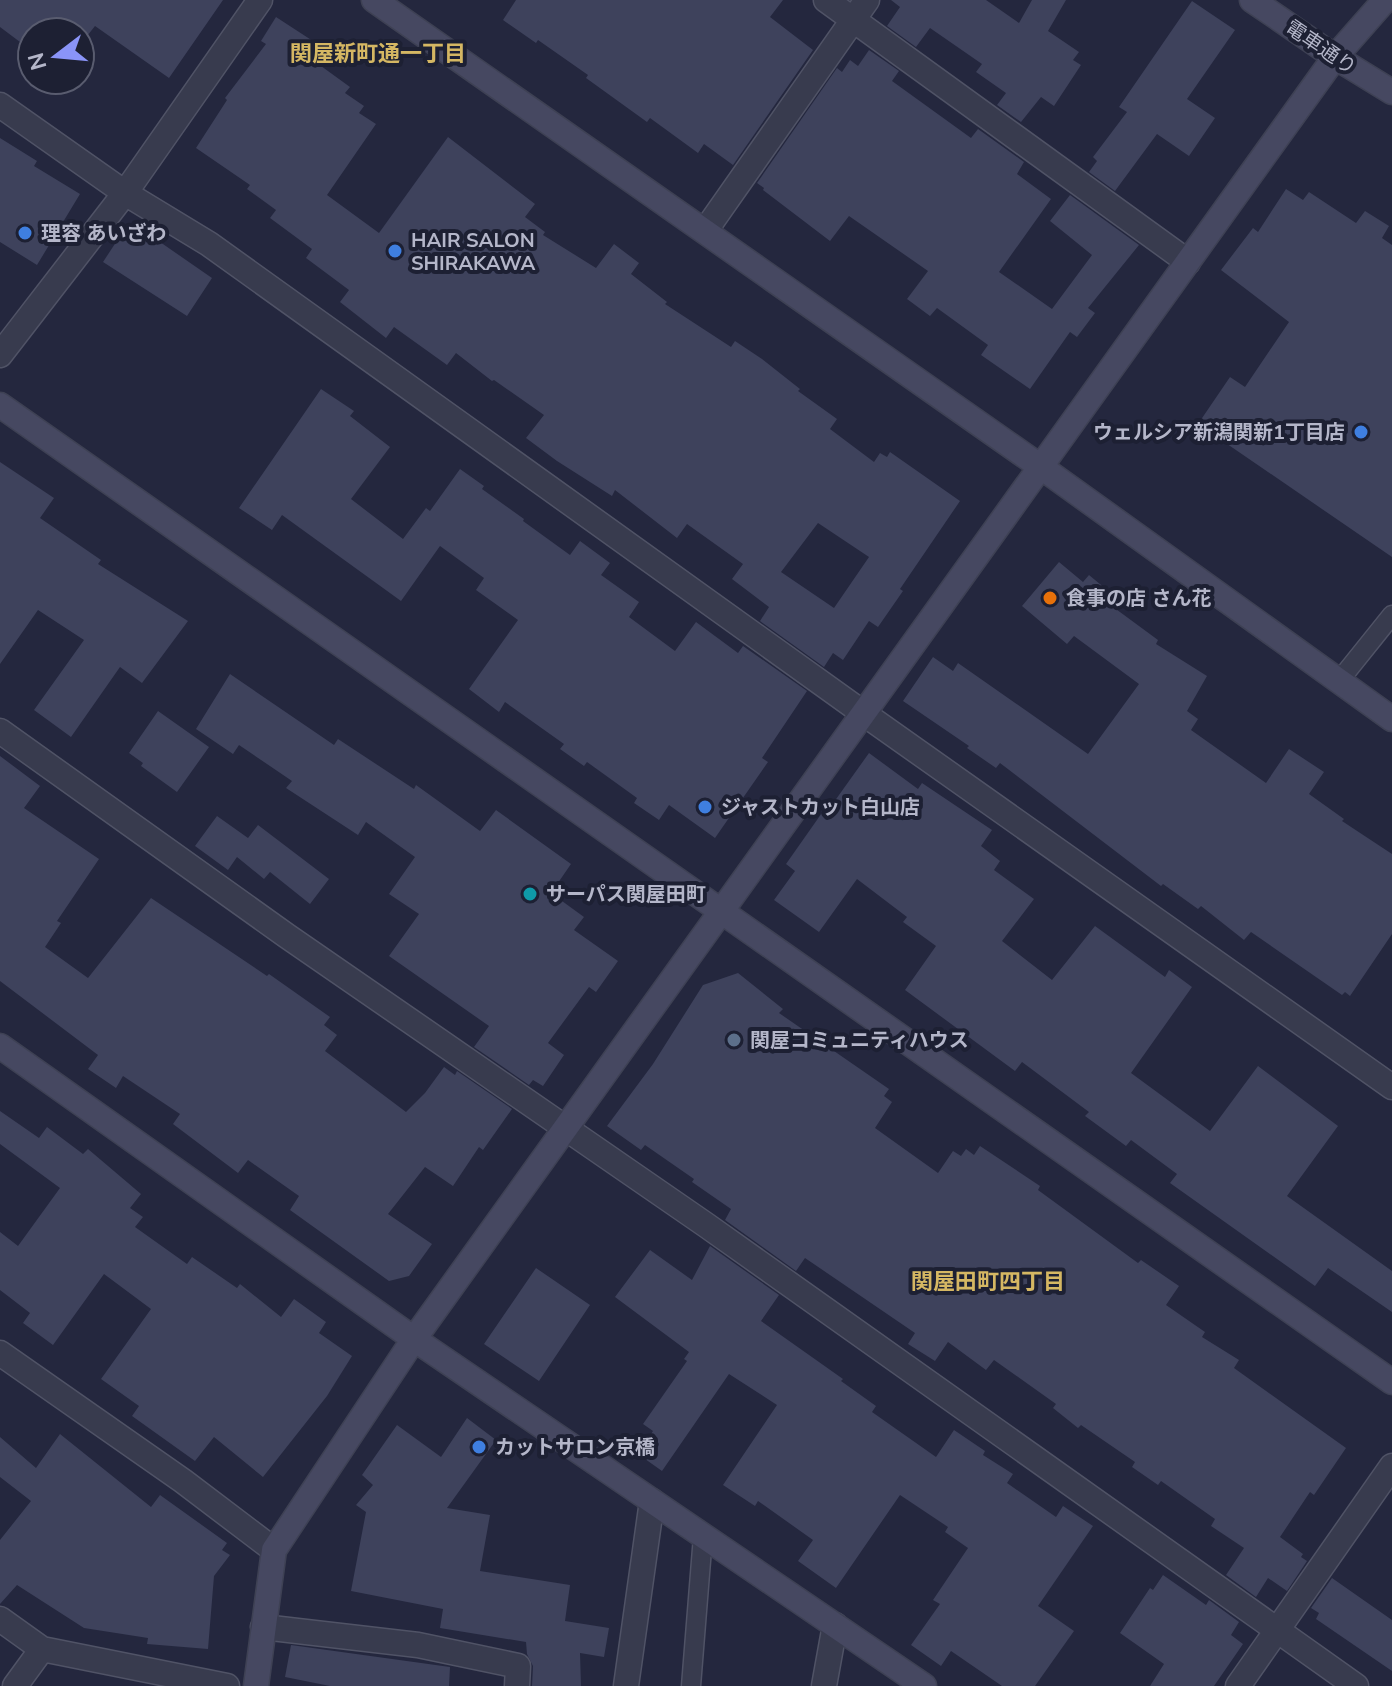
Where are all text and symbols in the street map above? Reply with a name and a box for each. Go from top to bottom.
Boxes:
street label: 電車通り [1280,14,1361,81]
north arrow [16,16,96,96]
district label: 関屋新町通一丁目 [290,39,466,69]
text: N [21,49,54,73]
place label: 理容 あいざわ [41,220,166,247]
marker: 理容 あいざわ [16,224,34,242]
place label: HAIR SALON SHIRAKAWA [411,227,536,277]
marker: HAIR SALON SHIRAKAWA [386,242,404,260]
place label: ウェルシア新潟関新1丁目店 [1093,419,1345,446]
marker: ウェルシア新潟関新1丁目店 [1352,423,1370,441]
place label: 食事の店 さん花 [1066,585,1211,612]
marker: 食事の店 さん花 [1041,589,1059,607]
place label: ジャストカット白山店 [721,794,920,821]
marker: ジャストカット白山店 [696,798,714,816]
place label: サーパス関屋田町 [546,881,706,908]
marker: サーパス関屋田町 [521,885,539,903]
place label: 関屋コミュニティハウス [750,1027,969,1054]
marker: 関屋コミュニティハウス [725,1031,743,1049]
district label: 関屋田町四丁目 [911,1267,1065,1297]
place label: カットサロン京橋 [495,1434,655,1461]
marker: カットサロン京橋 [470,1438,488,1456]

